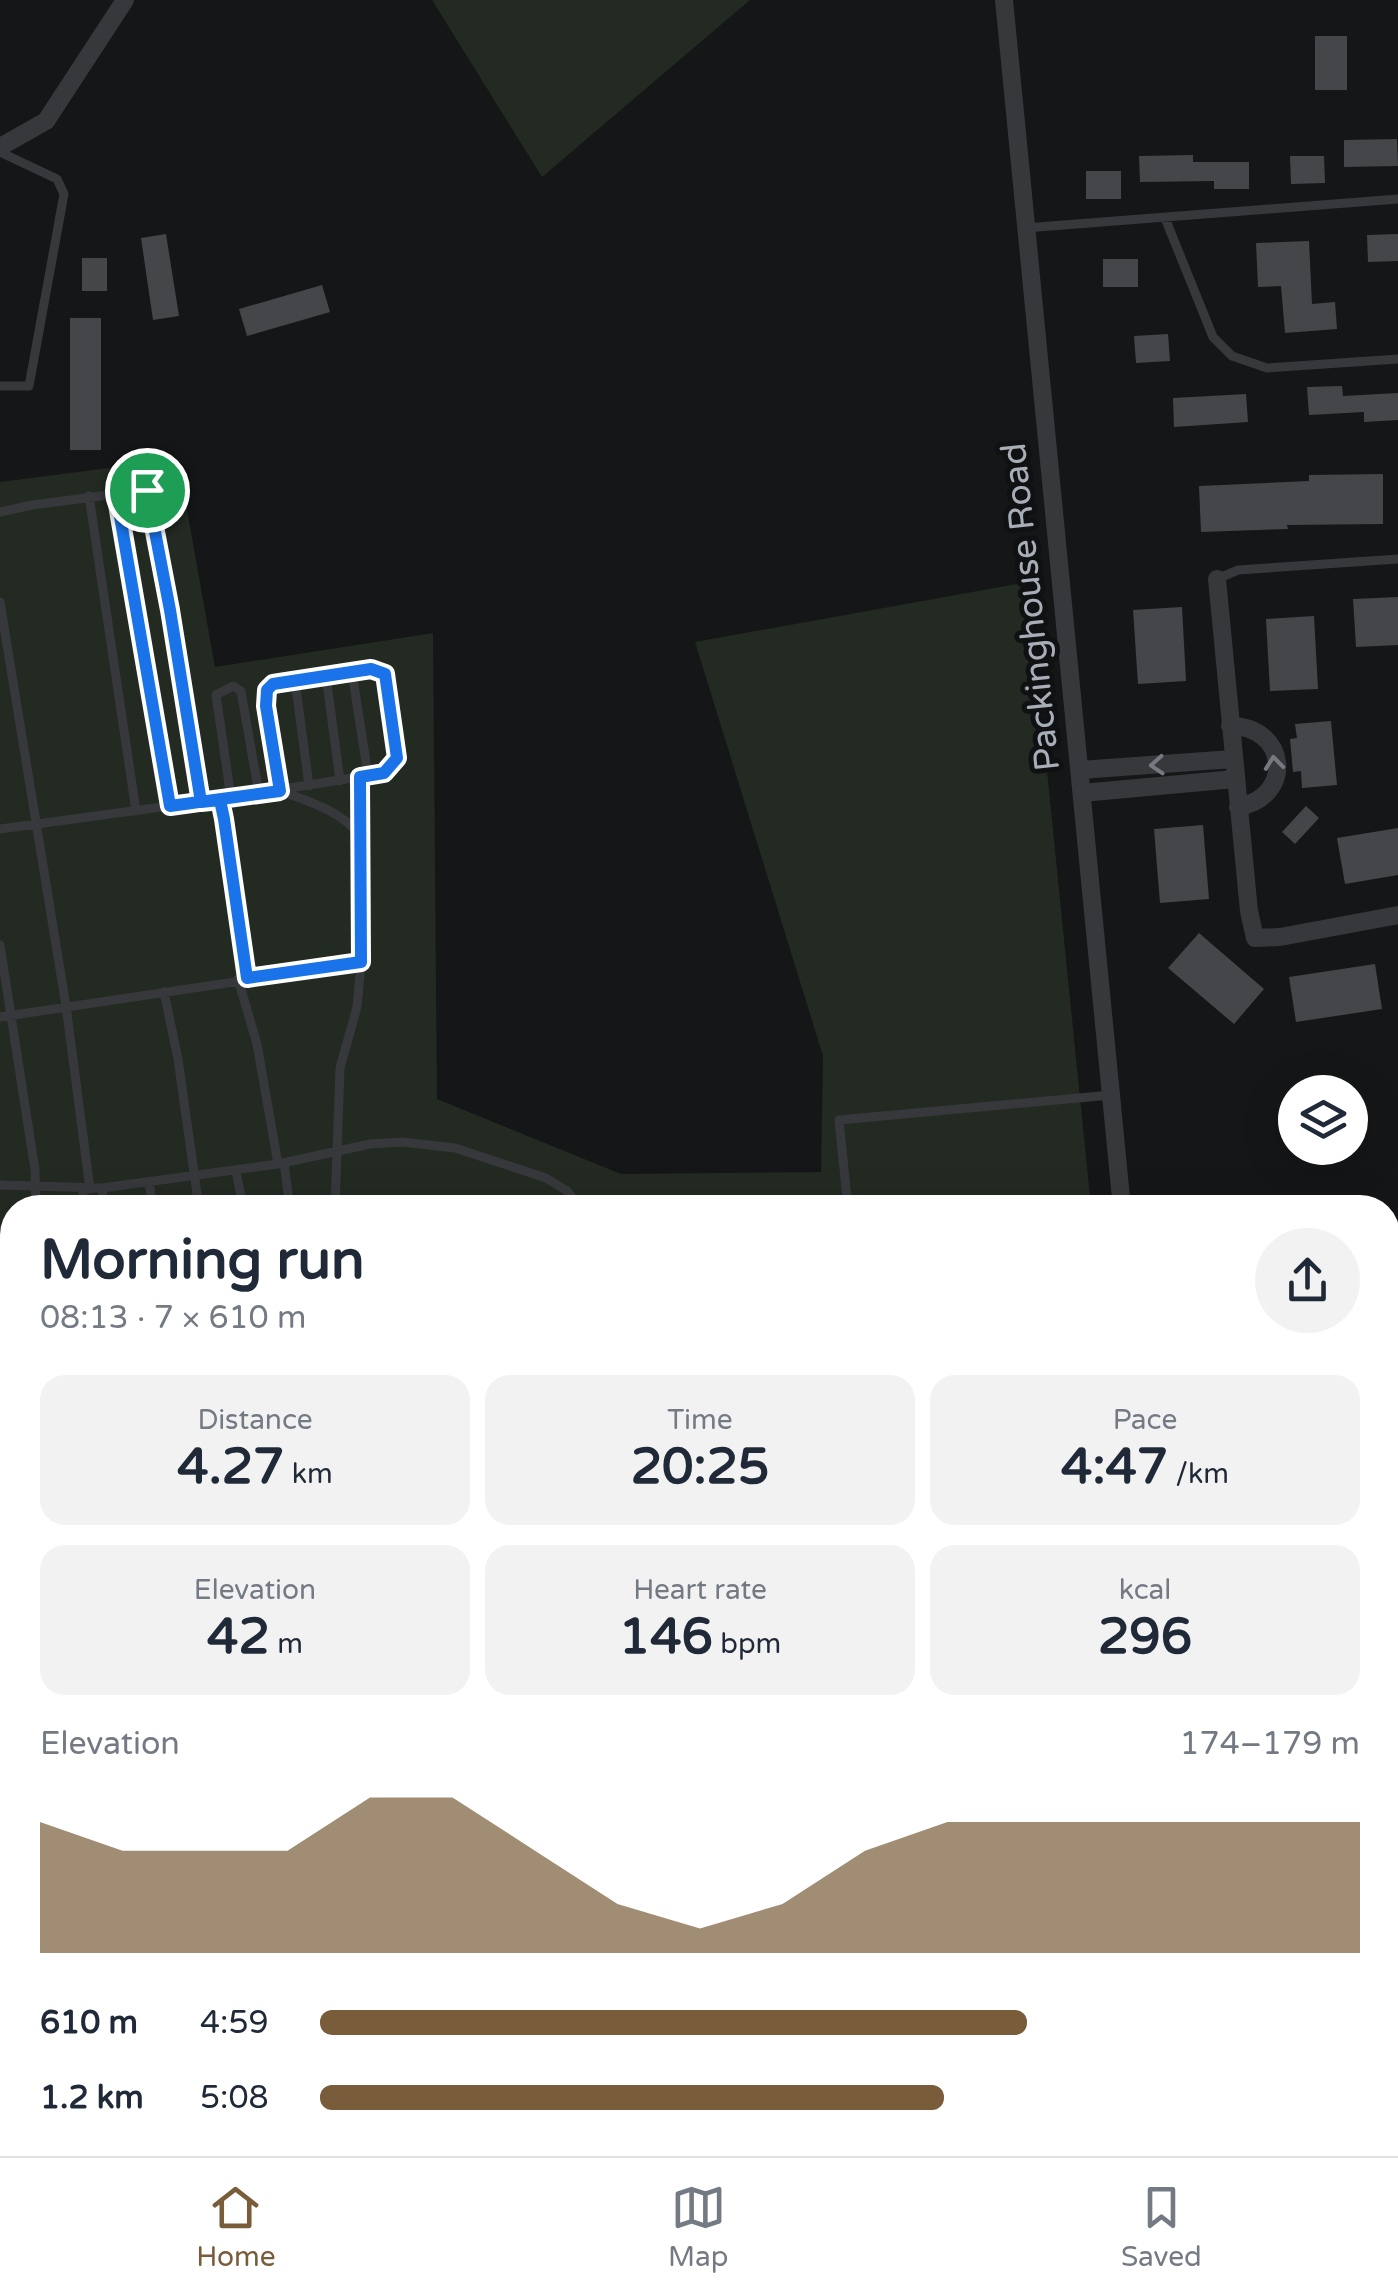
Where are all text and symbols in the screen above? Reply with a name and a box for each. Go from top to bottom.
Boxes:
street label: Packinghouse Road [993,441,1069,773]
pin [105,448,190,533]
icon: arrive [120,463,175,518]
one-way arrow [1148,753,1164,775]
one-way arrow [1263,755,1285,771]
map controls [1278,1075,1368,1165]
button: layers [1278,1075,1368,1165]
text: Morning run [40,1228,365,1294]
button: share [1255,1228,1360,1333]
text: 08:13 · 7 × 610 m [40,1299,306,1337]
text: Distance [197,1403,313,1437]
text: Time [667,1403,733,1437]
text: Pace [1113,1403,1177,1437]
text: 4.27 [177,1437,284,1497]
text: 20:25 [631,1437,769,1497]
text: 4:47 [1061,1437,1168,1497]
text: km [284,1457,333,1491]
text: /km [1168,1457,1229,1491]
text: Elevation [194,1573,316,1607]
text: Heart rate [633,1573,767,1607]
text: kcal [1119,1573,1171,1607]
text: 42 [207,1607,270,1667]
text: 146 [619,1607,713,1667]
text: 296 [1098,1607,1192,1667]
text: m [270,1627,303,1661]
text: bpm [713,1627,781,1661]
text: Elevation [40,1725,180,1763]
text: 174–179 m [1180,1725,1360,1763]
text: 610 m [40,2004,138,2042]
text: 4:59 [200,2004,269,2042]
text: 1.2 km [40,2079,144,2117]
text: 5:08 [200,2079,269,2117]
tab: Home [196,2180,276,2274]
tab: Map [668,2180,728,2274]
tab: Saved [1121,2180,1202,2274]

